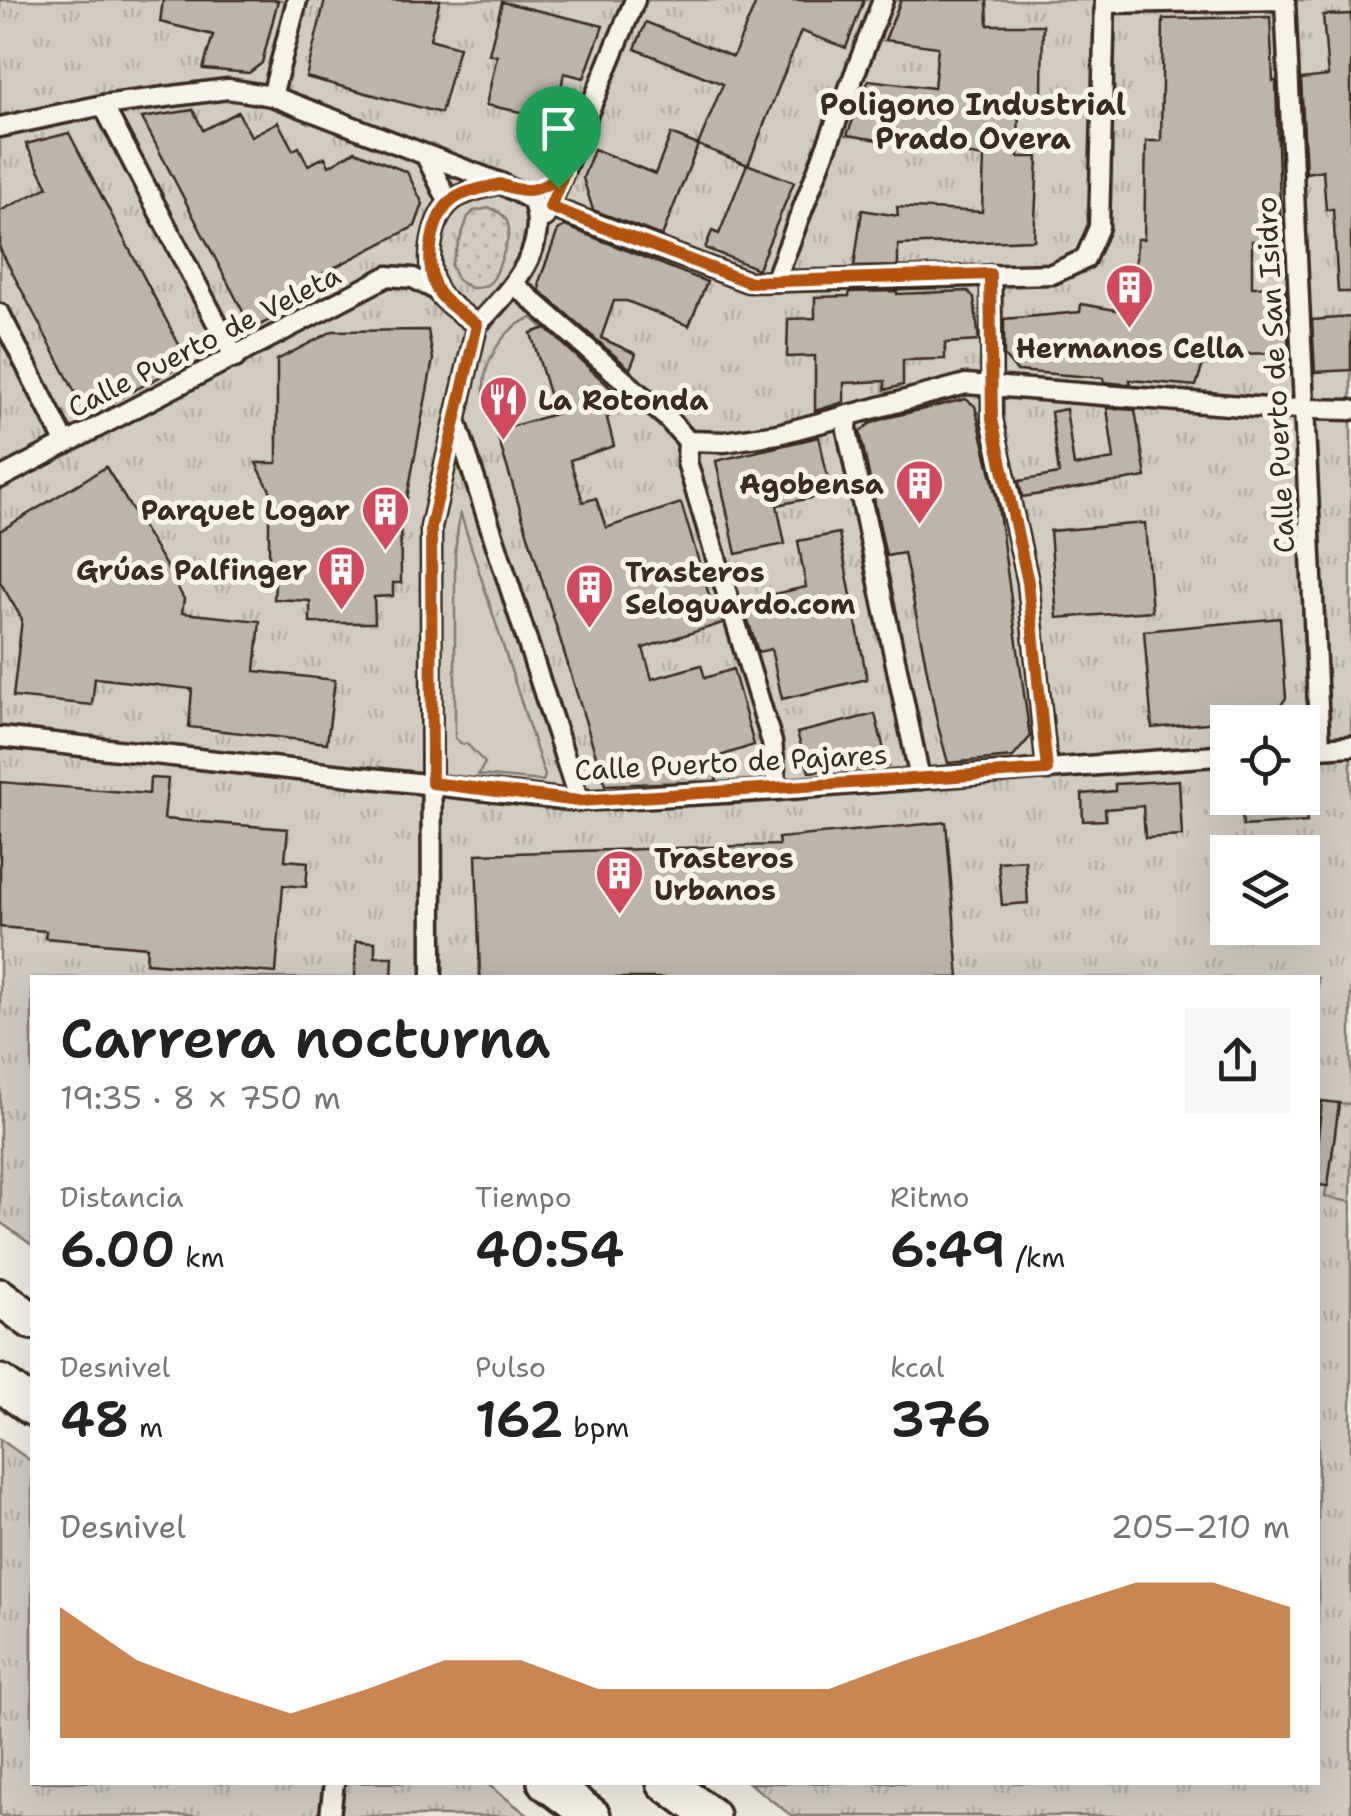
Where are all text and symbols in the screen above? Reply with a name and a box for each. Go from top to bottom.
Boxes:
district label: Poligono Industrial Prado Overa [820,84,1126,159]
pin [516,86,601,189]
icon: arrive [531,101,586,156]
street label: Calle Puerto de San Isidro [1247,196,1303,554]
street label: Calle Puerto de Veleta [61,256,347,426]
building icon: Hermanos Cella [1104,262,1156,330]
place label: Hermanos Cella [1016,329,1244,367]
restaurant icon: La Rotonda [477,374,529,442]
place label: La Rotonda [538,381,708,419]
building icon: Agobensa [893,458,945,526]
place label: Agobensa [739,465,884,503]
building icon: Parquet Logar [359,484,411,552]
place label: Parquet Logar [141,491,350,529]
building icon: Grúas Palfinger [316,544,368,612]
place label: Grúas Palfinger [76,551,307,589]
place label: Trasteros Seloguardo.com [625,553,856,623]
building icon: Trasteros Seloguardo.com [564,562,616,630]
map controls [1210,705,1320,945]
button: locate [1210,705,1320,815]
street label: Calle Puerto de Pajares [573,735,889,789]
button: layers [1210,835,1320,945]
place label: Trasteros Urbanos [654,839,794,909]
building icon: Trasteros Urbanos [593,848,645,916]
text: Carrera nocturna [60,1001,551,1075]
button: share [1185,1008,1290,1113]
text: 19:35 · 8 × 750 m [60,1076,341,1119]
text: Distancia [60,1178,183,1216]
text: Tiempo [475,1178,572,1216]
text: Ritmo [890,1178,970,1216]
text: 6.00 [60,1216,175,1283]
text: 40:54 [475,1216,624,1283]
text: 6:49 [890,1216,1006,1283]
text: km [175,1238,225,1276]
text: /km [1006,1238,1065,1276]
text: Desnivel [60,1348,170,1386]
text: Pulso [475,1348,546,1386]
text: kcal [890,1348,944,1386]
text: 48 [60,1386,129,1453]
text: 162 [475,1386,564,1453]
text: 376 [890,1386,991,1453]
text: m [129,1408,163,1446]
text: bpm [564,1408,630,1446]
text: Desnivel [60,1505,186,1548]
text: 205–210 m [1110,1505,1290,1548]

